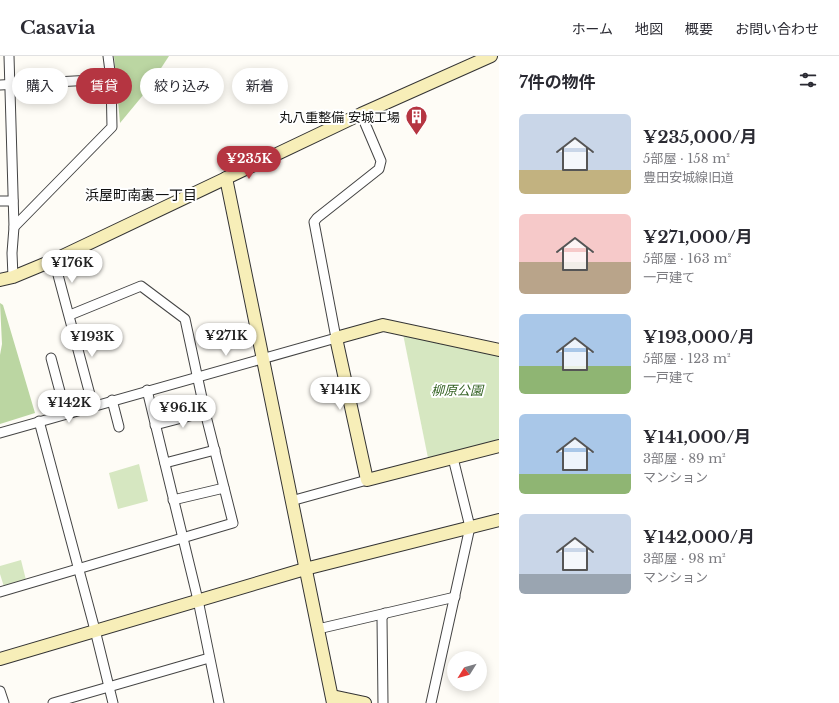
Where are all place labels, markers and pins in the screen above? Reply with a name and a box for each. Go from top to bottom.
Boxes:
building icon: 丸八重整備 安城工場 [403,104,429,137]
place label: 丸八重整備 安城工場 [279,109,400,126]
pin: ¥235K [221,146,277,180]
pin: ¥176K [44,250,100,284]
pin: ¥271K [198,323,254,357]
pin: ¥193K [64,324,120,358]
pin: ¥141K [312,377,368,411]
pin: ¥142K [41,390,97,424]
pin: ¥96.1K [150,395,216,429]

